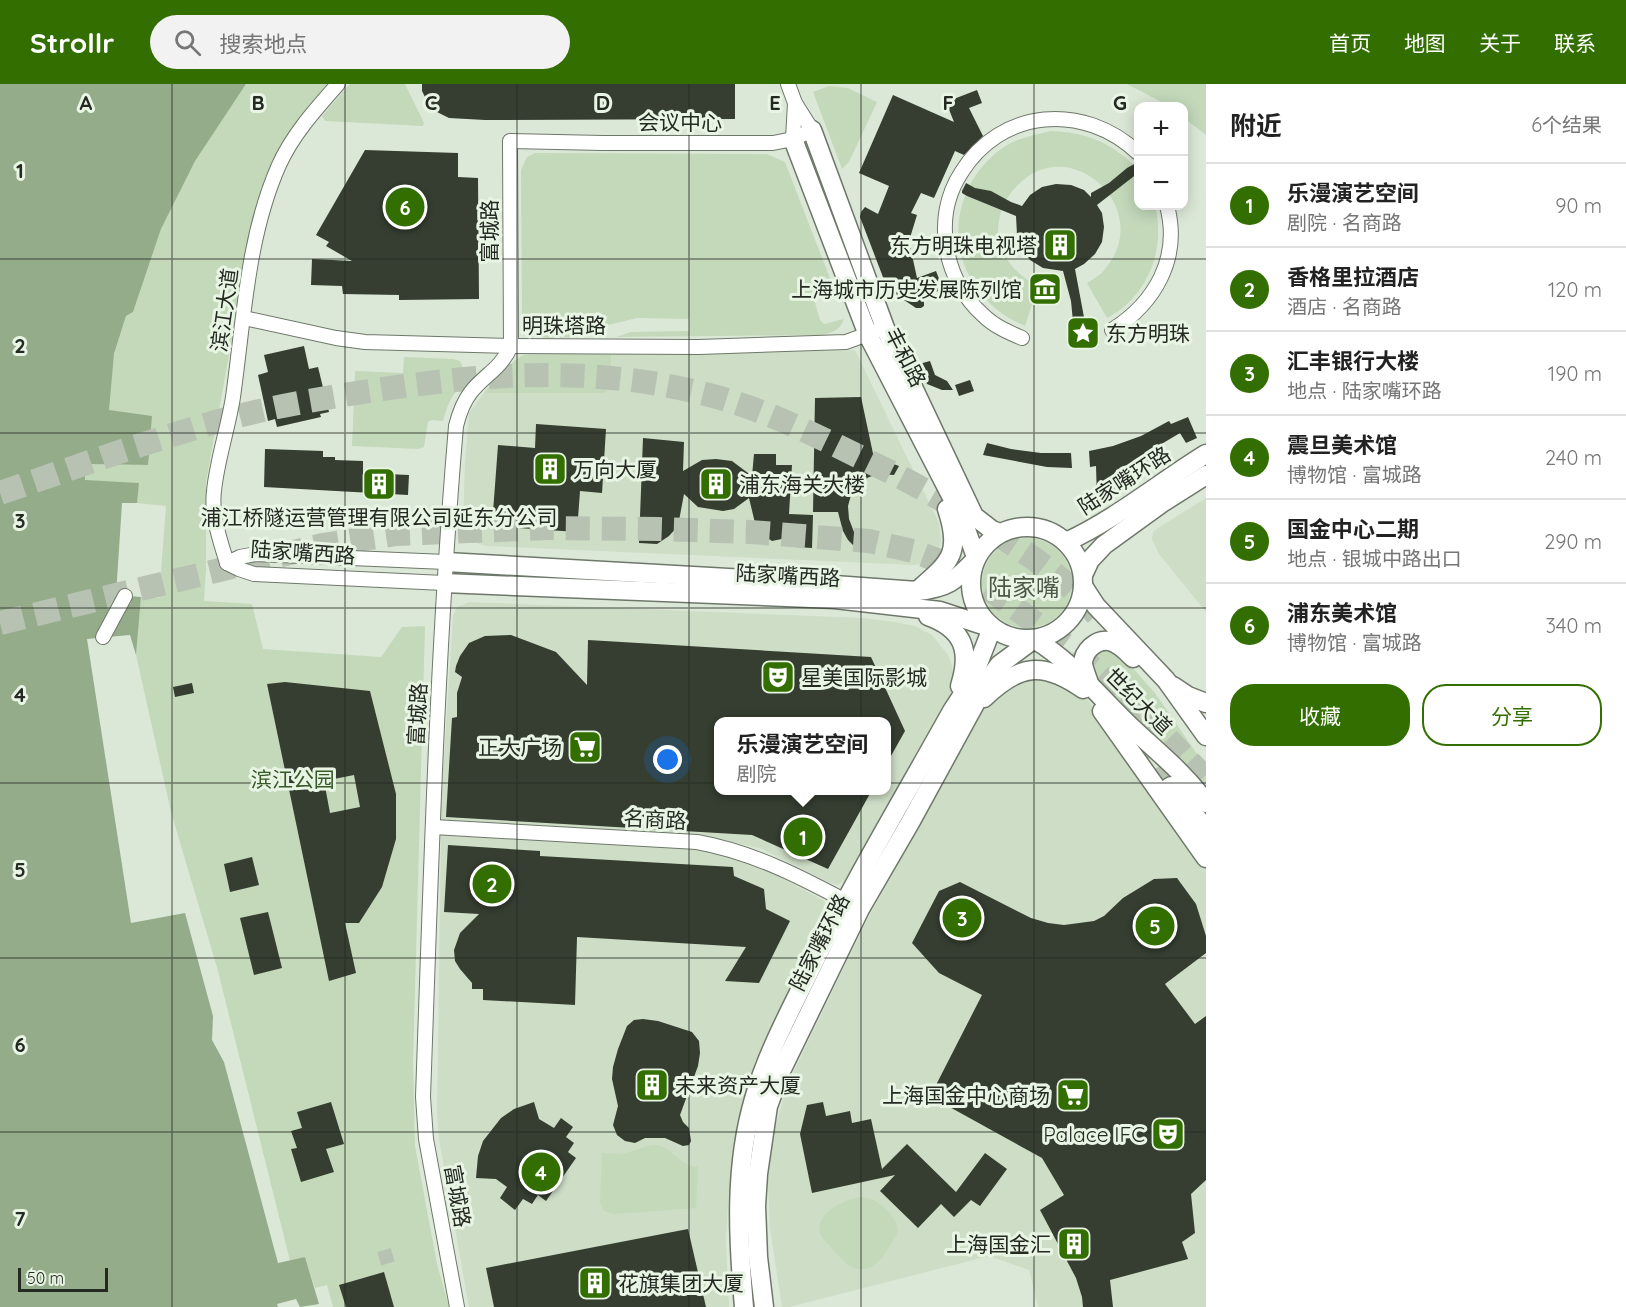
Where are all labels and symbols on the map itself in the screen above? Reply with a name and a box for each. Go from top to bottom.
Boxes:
text: A [80,90,93,115]
text: B [251,90,265,115]
text: C [425,90,438,115]
text: D [596,90,610,115]
text: E [769,90,781,115]
text: F [942,90,954,115]
text: G [1113,90,1127,115]
street label: 会议中心 [638,109,722,135]
text: 1 [16,158,24,183]
pin: 6 [386,184,424,230]
street label: 富城路 [476,200,502,263]
building icon: 东方明珠电视塔 [1042,227,1078,263]
place label: 东方明珠电视塔 [890,232,1037,258]
street label: 滨江大道 [205,267,243,353]
museum icon: 上海城市历史发展陈列馆 [1027,271,1063,307]
place label: 上海城市历史发展陈列馆 [791,276,1022,302]
street label: 明珠塔路 [522,312,606,338]
place icon: 东方明珠 [1065,315,1101,351]
place label: 东方明珠 [1106,320,1190,346]
street label: 丰和路 [880,323,932,391]
text: 2 [14,333,26,358]
street label: 陆家嘴环路 [1073,441,1175,519]
building icon: 万向大厦 [532,451,568,487]
place label: 万向大厦 [573,456,657,482]
building icon: 浦江桥隧运营管理有限公司延东分公司 [361,466,397,502]
building icon: 浦东海关大楼 [698,466,734,502]
place label: 浦东海关大楼 [739,471,865,497]
place label: 浦江桥隧运营管理有限公司延东分公司 [201,504,558,530]
text: 3 [15,508,25,533]
street label: 陆家嘴西路 [250,535,356,569]
street label: 陆家嘴西路 [735,559,841,591]
district label: 陆家嘴 [988,572,1060,602]
theatre icon: 星美国际影城 [760,659,796,695]
street label: 世纪大道 [1100,662,1178,740]
place label: 星美国际影城 [801,664,927,690]
text: 4 [14,682,26,707]
street label: 富城路 [402,682,432,746]
supermarket icon: 正大广场 [567,729,603,765]
place label: 正大广场 [478,734,562,760]
your location [653,745,682,774]
park label: 滨江公园 [251,766,335,792]
street label: 名商路 [623,804,687,834]
pin: 1 [784,814,822,860]
text: 5 [14,857,26,882]
pin: 2 [472,862,512,906]
street label: 陆家嘴环路 [784,889,854,995]
pin: 3 [942,896,982,940]
pin: 5 [1136,904,1174,948]
text: 6 [14,1032,26,1057]
building icon: 未来资产大厦 [634,1067,670,1103]
place label: 未来资产大厦 [675,1072,801,1098]
supermarket icon: 上海国金中心商场 [1055,1077,1091,1113]
place label: 上海国金中心商场 [882,1082,1050,1108]
theatre icon: Palace IFC [1150,1116,1186,1152]
place label: Palace IFC [1043,1121,1145,1147]
pin: 4 [522,1150,560,1194]
street label: 富城路 [440,1163,476,1229]
text: 7 [15,1206,26,1231]
building icon: 上海国金汇 [1056,1226,1092,1262]
place label: 上海国金汇 [946,1231,1051,1257]
scale bar [18,1265,108,1292]
building icon: 花旗集团大厦 [577,1265,613,1301]
place label: 花旗集团大厦 [618,1270,744,1296]

